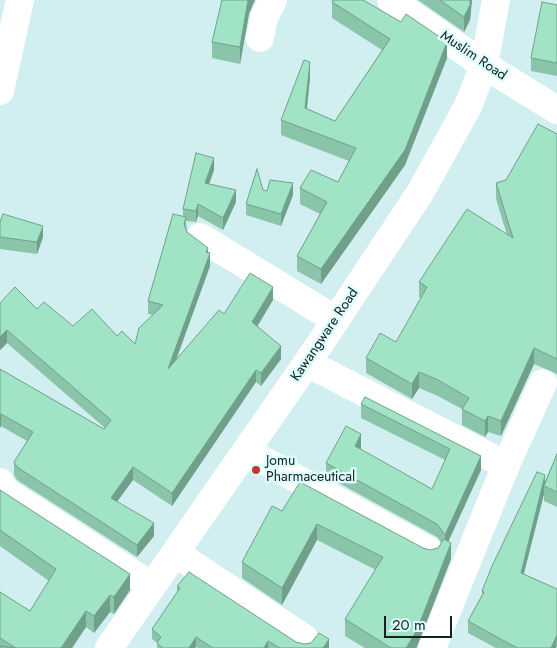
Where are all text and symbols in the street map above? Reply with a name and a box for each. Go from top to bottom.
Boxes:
street label: Muslim Road [437,28,509,84]
street label: Kawangware Road [288,285,362,385]
place label: Jomu Pharmaceutical [266,454,355,487]
marker: Jomu Pharmaceutical [250,464,262,476]
scale bar [387,606,454,638]
text: 20 m [392,614,426,636]

